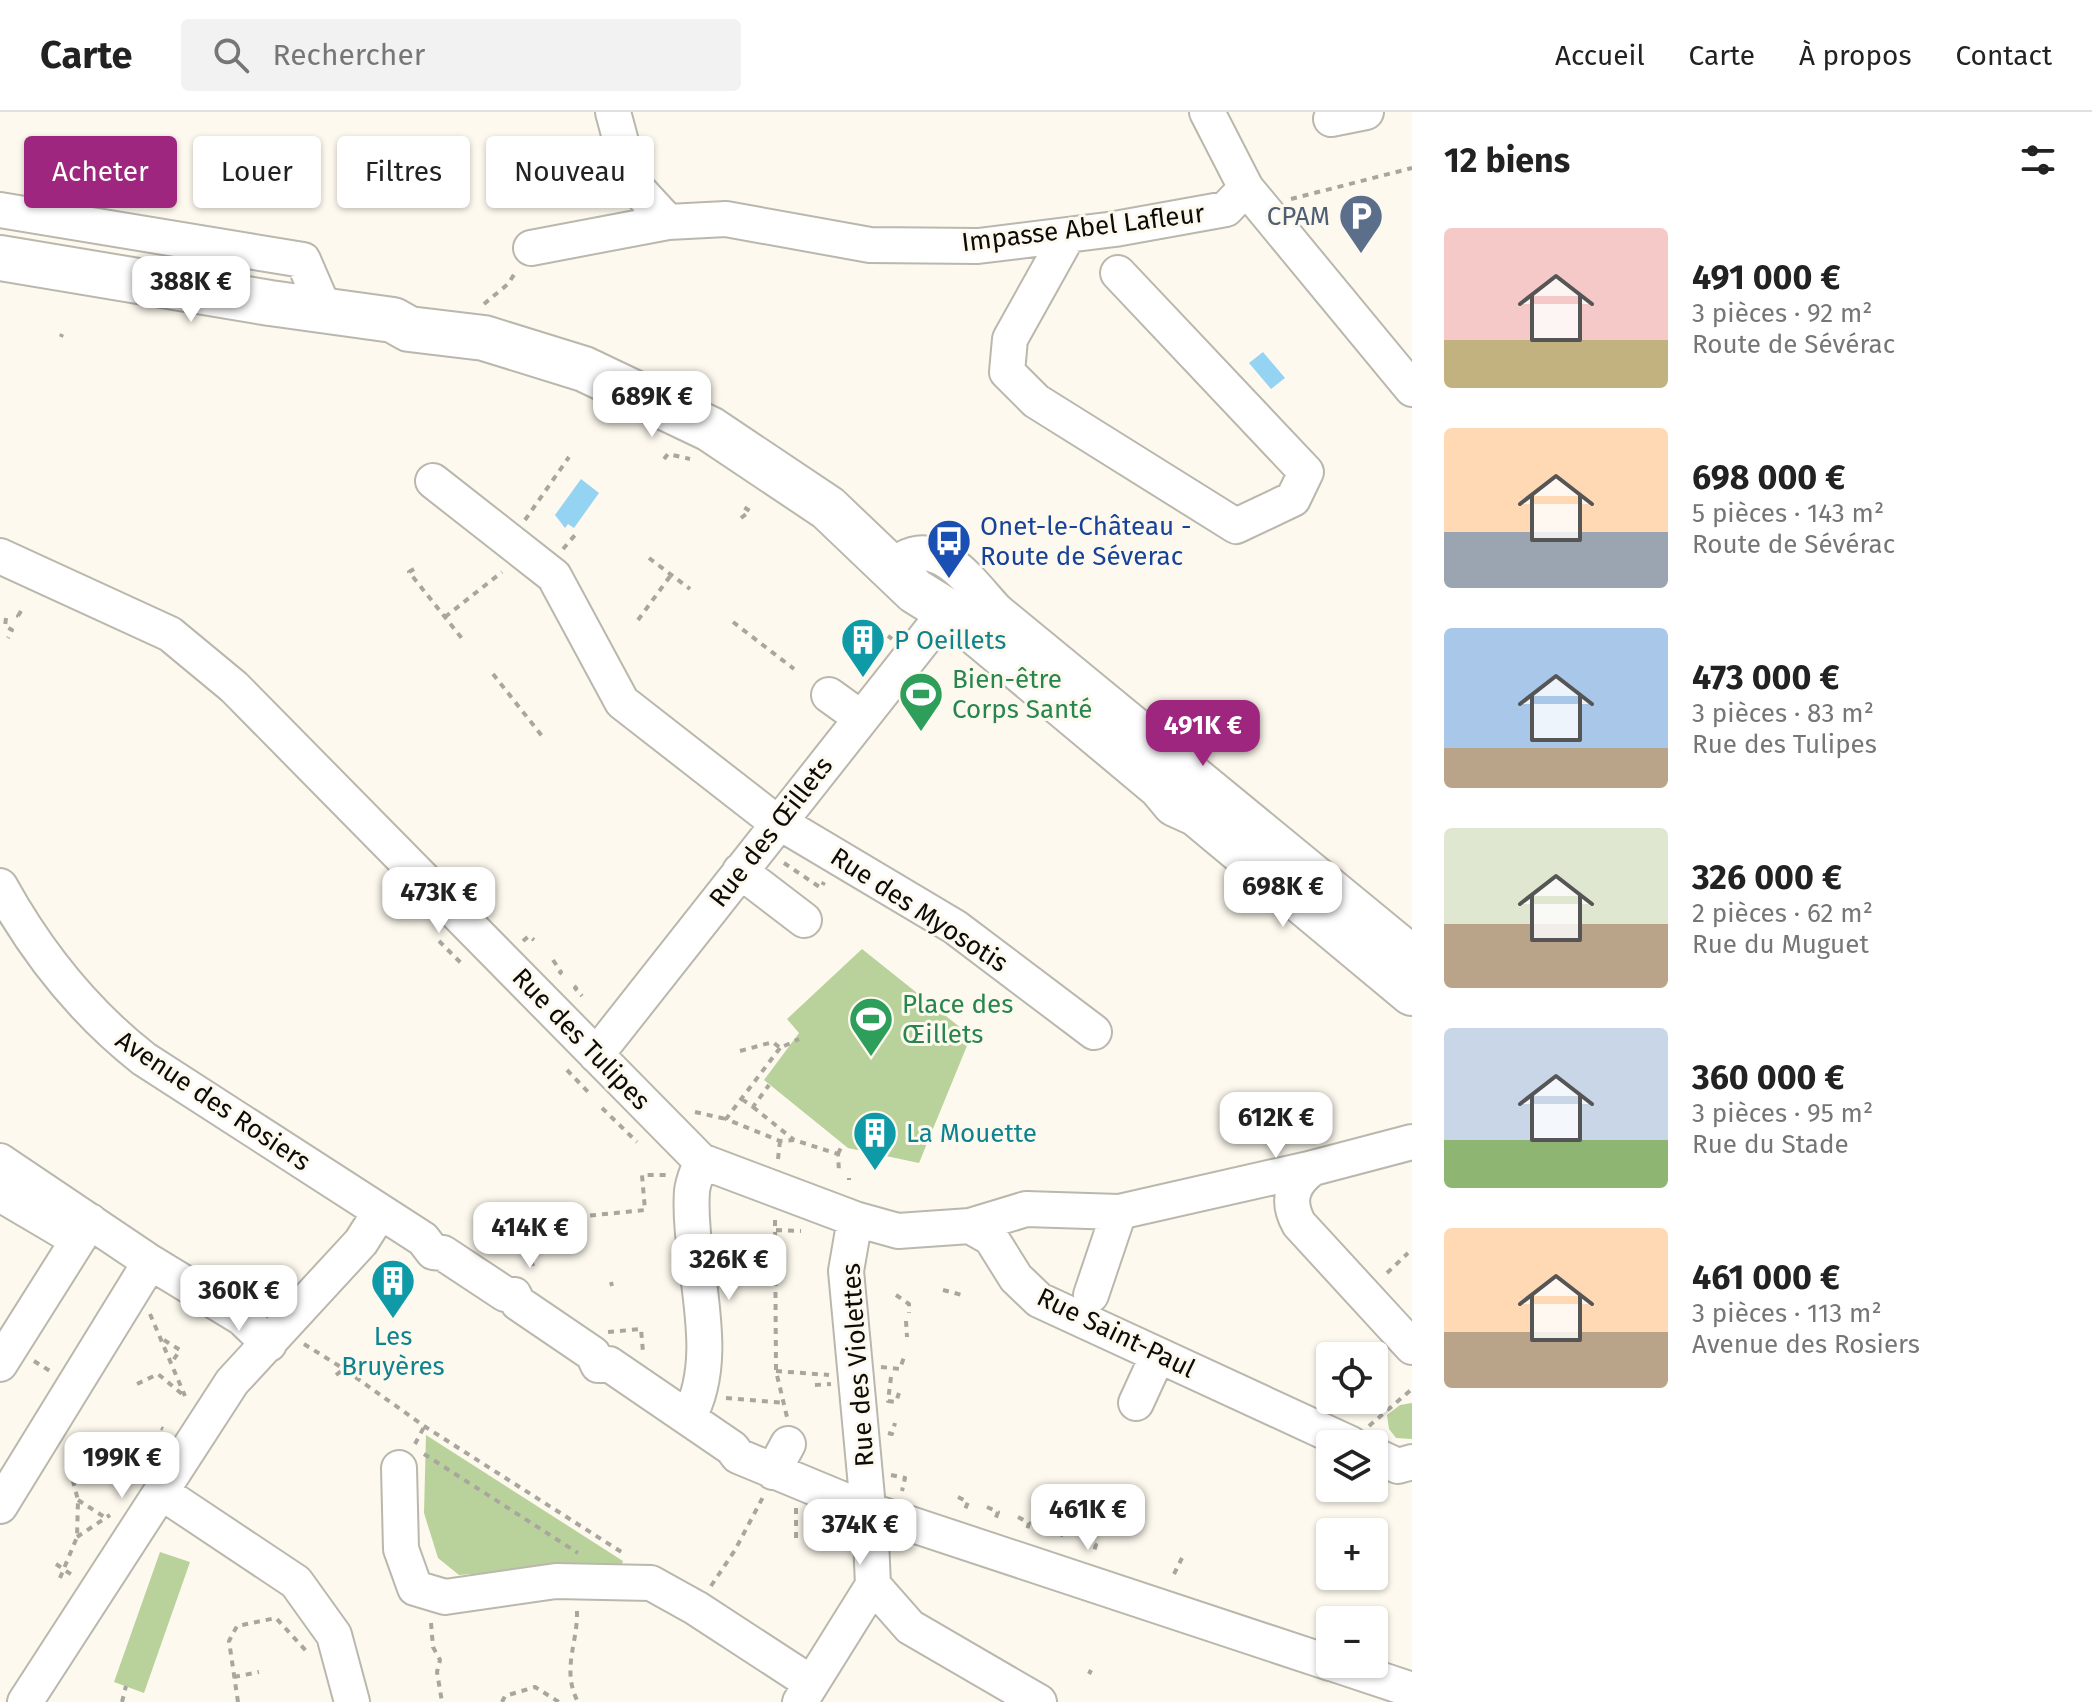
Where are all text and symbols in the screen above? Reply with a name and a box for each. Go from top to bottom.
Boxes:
search box [181,19,741,91]
text: Carte [40,32,133,78]
icon: search [209,33,253,77]
text: Rechercher [273,37,425,73]
text: Accueil [1555,39,1645,72]
text: Carte [1689,39,1755,72]
text: À propos [1799,39,1911,72]
text: Contact [1955,39,2052,72]
chip: Acheter [24,136,177,208]
chip: Louer [193,136,321,208]
chip: Filtres [337,136,470,208]
chip: Nouveau [486,136,654,208]
icon: filters [2016,138,2060,182]
text: 12 biens [1444,140,1570,181]
parking icon: CPAM [1337,192,1385,255]
street label: Impasse Abel Lafleur [960,198,1206,258]
place label: CPAM [1267,201,1330,232]
pin: 388K € [126,256,256,324]
text: 491 000 € [1692,257,1841,298]
icon: home [1508,260,1604,356]
text: 388K € [150,266,232,297]
text: 3 pièces · 92 m² [1692,298,1872,329]
text: Route de Sévérac [1692,329,1895,360]
pin: 689K € [587,371,717,439]
text: 689K € [611,381,693,412]
text: 698 000 € [1692,457,1845,498]
icon: home [1508,460,1604,556]
text: 5 pièces · 143 m² [1692,498,1884,529]
place label: Onet-le-Château - Route de Séverac [980,511,1192,572]
bus stop icon: Onet-le-Château - Route de Séverac [925,517,973,580]
text: Route de Sévérac [1692,529,1895,560]
building icon: P Oeillets [839,616,887,679]
place label: P Oeillets [894,625,1006,656]
text: 473 000 € [1692,657,1840,698]
icon: home [1508,660,1604,756]
place label: Bien-être Corps Santé [952,664,1092,725]
sports icon: Bien-être Corps Santé [897,670,945,733]
text: 3 pièces · 83 m² [1692,698,1874,729]
pin: 491K € [1138,700,1268,768]
text: 491K € [1164,710,1242,741]
text: Rue des Tulipes [1692,729,1877,760]
street label: Rue des Œillets [703,751,839,913]
street label: Rue des Myosotis [825,841,1013,979]
text: 326 000 € [1692,857,1842,898]
icon: home [1508,860,1604,956]
pin: 698K € [1218,861,1348,929]
pin: 473K € [374,867,504,935]
text: 698K € [1242,871,1324,902]
text: 473K € [400,877,478,908]
text: 2 pièces · 62 m² [1692,898,1873,929]
text: Rue du Muguet [1692,929,1869,960]
street label: Rue des Tulipes [506,962,656,1116]
place label: Place des Œillets [902,989,1013,1050]
sports icon: Place des Œillets [847,995,895,1058]
street label: Avenue des Rosiers [110,1024,316,1178]
text: 360 000 € [1692,1057,1845,1098]
icon: home [1508,1060,1604,1156]
pin: 612K € [1211,1092,1341,1160]
text: 3 pièces · 95 m² [1692,1098,1873,1129]
text: 612K € [1238,1102,1314,1133]
building icon: La Mouette [851,1109,899,1172]
place label: La Mouette [906,1118,1037,1149]
text: Rue du Stade [1692,1129,1849,1160]
pin: 414K € [465,1202,595,1270]
text: 414K € [491,1212,569,1243]
pin: 326K € [664,1234,794,1302]
text: 326K € [689,1244,769,1275]
building icon: Les Bruyères [369,1257,417,1320]
text: 461 000 € [1692,1257,1840,1298]
icon: home [1508,1260,1604,1356]
street label: Rue des Violettes [835,1262,881,1468]
pin: 360K € [174,1265,304,1333]
text: 360K € [198,1275,280,1306]
street label: Rue Saint-Paul [1032,1281,1201,1385]
text: 3 pièces · 113 m² [1692,1298,1882,1329]
place label: Les Bruyères [341,1321,445,1382]
text: Avenue des Rosiers [1692,1329,1920,1360]
map controls [1316,1342,1388,1678]
button: locate [1316,1342,1388,1414]
button: layers [1316,1430,1388,1502]
pin: 199K € [57,1432,187,1500]
text: 199K € [82,1442,162,1473]
pin: 461K € [1023,1484,1153,1552]
text: 461K € [1049,1494,1127,1525]
pin: 374K € [795,1499,925,1567]
text: 374K € [821,1509,899,1540]
button: + [1316,1518,1388,1590]
button: − [1316,1606,1388,1678]

